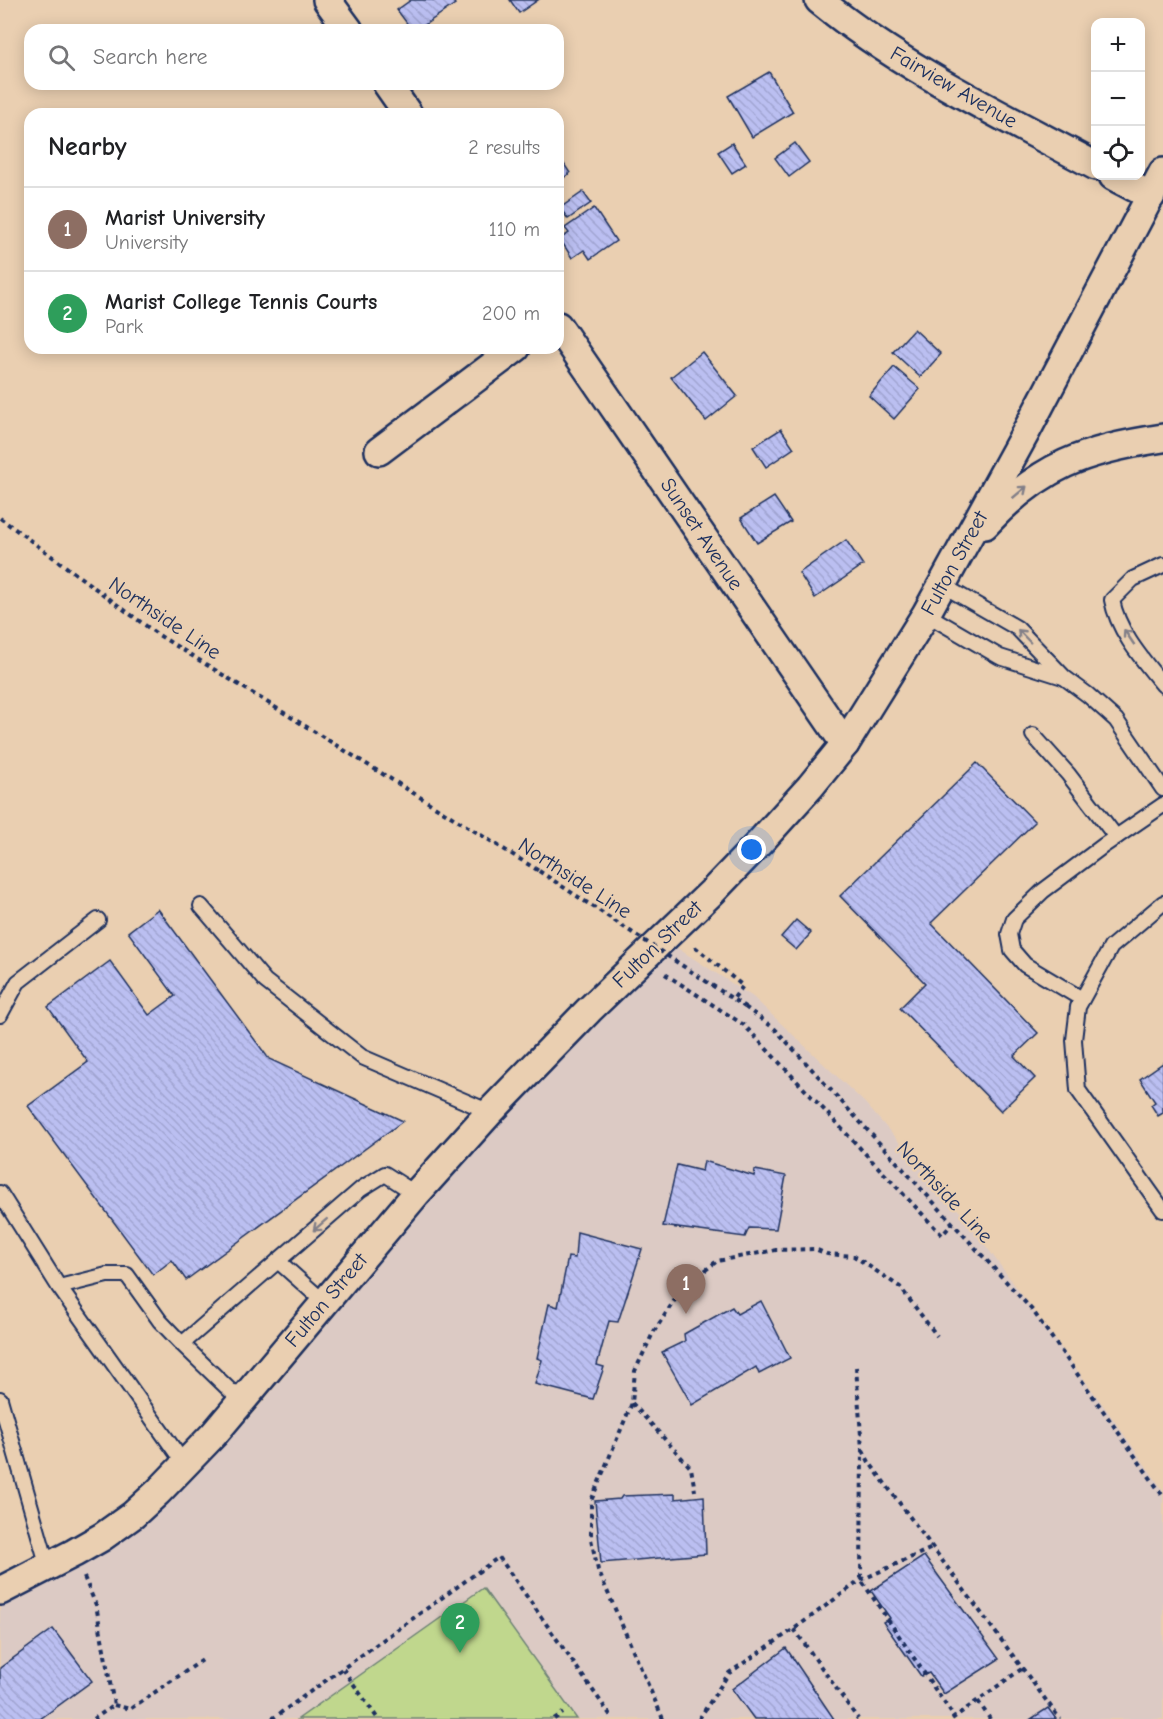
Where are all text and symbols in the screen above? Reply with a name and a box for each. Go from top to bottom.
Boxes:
map controls [1091,18,1145,180]
button: + [1091,18,1145,72]
search box [24,24,564,90]
icon: search [45,41,78,74]
street label: Fairview Avenue [886,41,1022,133]
text: Search here [93,44,208,70]
button: − [1091,72,1145,126]
button: locate [1091,126,1145,180]
text: Nearby [48,132,127,162]
text: 2 results [468,136,540,159]
text: Marist University [105,205,265,231]
text: 1 [64,218,71,241]
text: 110 m [489,218,540,241]
text: University [105,231,188,254]
text: Marist College Tennis Courts [105,289,377,315]
text: 2 [63,302,72,325]
text: 200 m [482,302,540,325]
text: Park [105,315,143,338]
street label: Sunset Avenue [656,473,748,595]
one-way arrow [1012,485,1028,498]
street label: Fulton Street [916,506,993,619]
street label: Northside Line [104,572,226,664]
one-way arrow [1017,628,1031,643]
one-way arrow [1122,629,1135,646]
street label: Northside Line [514,833,636,923]
your location [737,835,766,864]
street label: Fulton Street [607,895,707,993]
street label: Northside Line [892,1136,998,1248]
one-way arrow [313,1218,328,1232]
street label: Fulton Street [280,1247,373,1352]
pin: 1 [666,1264,706,1314]
pin: 2 [440,1604,480,1653]

